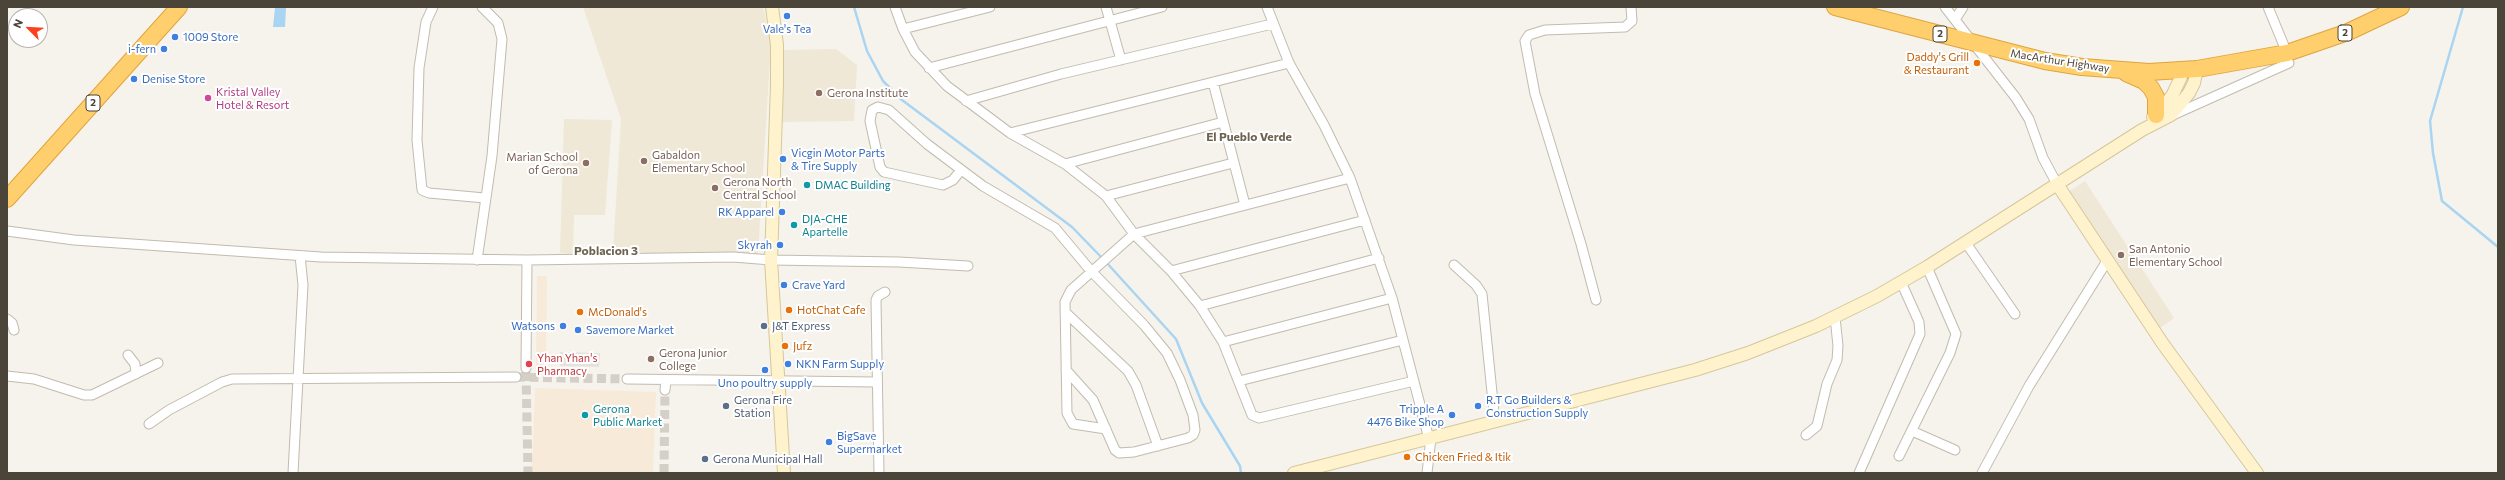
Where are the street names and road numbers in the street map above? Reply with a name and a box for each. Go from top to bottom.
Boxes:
road number: 2 [2338,25,2352,41]
road number: 2 [1933,26,1947,42]
street label: MacArthur Highway [2009,47,2111,75]
road number: 2 [86,95,100,111]

